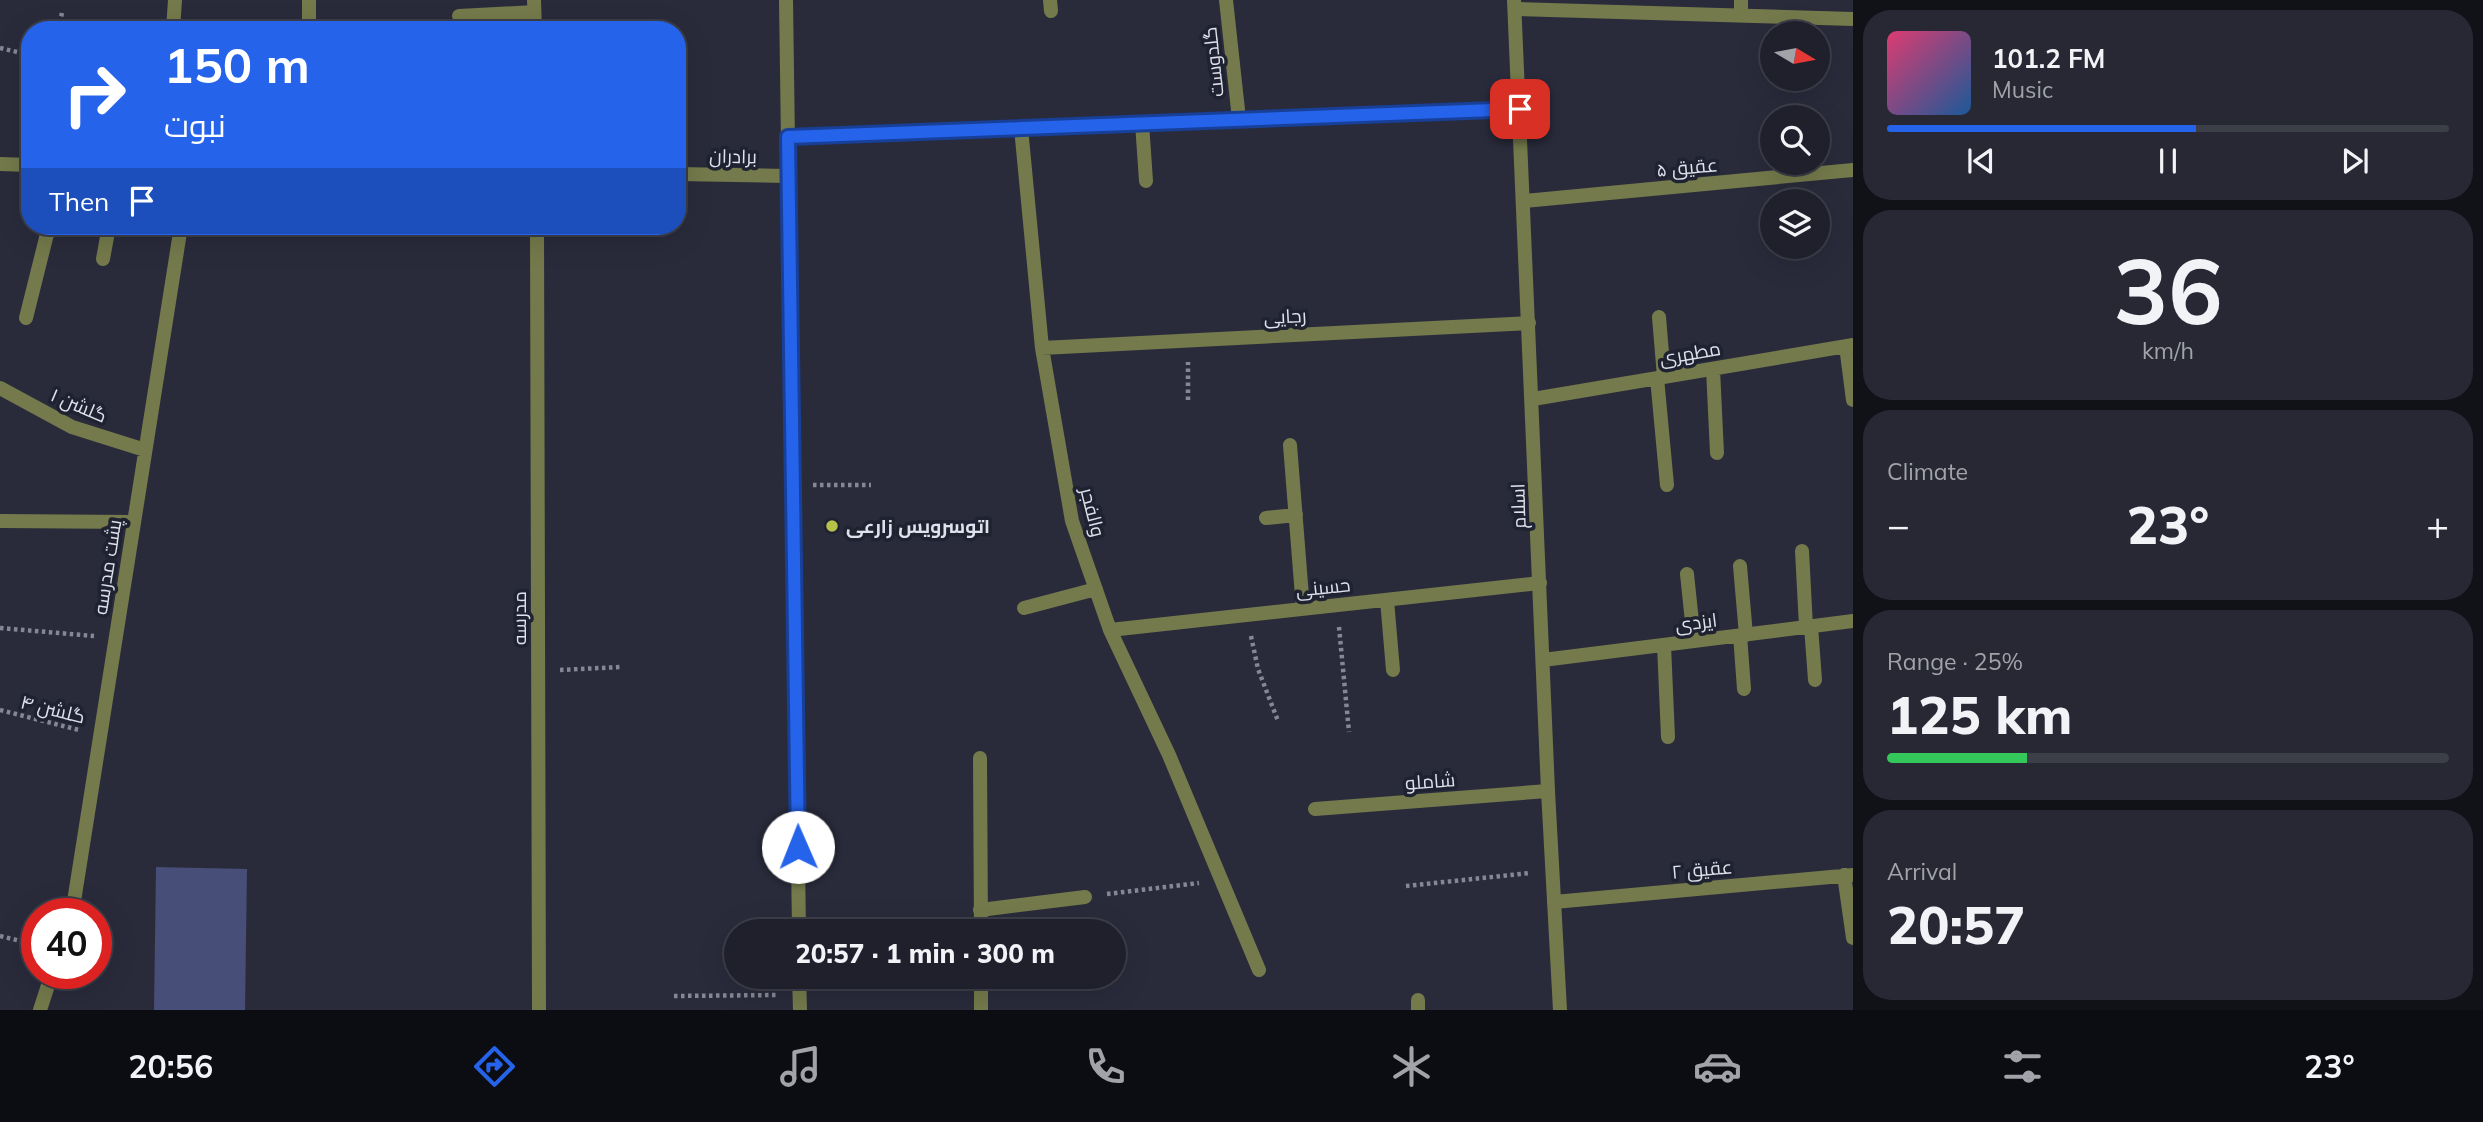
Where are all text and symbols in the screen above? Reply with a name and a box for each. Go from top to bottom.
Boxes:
north arrow [1760,21,1830,91]
map controls [1760,21,1830,259]
street label: گلدوست [1197,26,1229,98]
text: 150 m [164,34,310,95]
text: 101.2 FM [1992,42,2105,75]
icon: right [49,49,140,140]
text: Music [1992,75,2053,104]
pin [1490,79,1550,139]
icon: arrive [1501,90,1539,128]
text: نبوت [164,105,226,145]
button: search [1760,105,1830,175]
icon: previous [1962,142,2000,180]
icon: pause [2149,142,2187,180]
icon: next [2336,142,2374,180]
street label: برادران [709,144,757,168]
street label: عقیق ۵ [1655,152,1719,183]
icon: arrive [123,182,161,220]
text: Then [49,185,109,218]
button: layers [1760,189,1830,259]
text: 36 [2113,233,2223,347]
street label: رجایی [1263,303,1307,329]
street label: مطهری [1658,336,1722,370]
text: km/h [2142,336,2194,365]
street label: گلشن ۱ [47,382,111,428]
text: Climate [1887,457,1968,486]
street label: اسلام [1505,483,1533,529]
street label: والفجر [1075,484,1111,539]
text: 23° [2127,492,2209,557]
text: − [1887,501,1910,549]
text: + [2426,501,2449,549]
place label: اتوسرویس زارعی [846,514,990,539]
street label: پشت مدرسه [88,518,127,616]
marker: اتوسرویس زارعی [824,518,840,534]
street label: حسینی [1294,572,1352,602]
street label: مدرسه [507,591,531,645]
street label: ایزدی [1674,608,1718,636]
text: Range · 25% [1887,647,2023,676]
text: 125 km [1887,682,2072,747]
street label: گلشن ۴ [18,689,88,729]
street label: شاملو [1404,767,1456,795]
position arrow [761,810,835,884]
street label: عقیق ۲ [1671,854,1734,885]
text: Arrival [1887,857,1957,886]
text: 20:57 [1887,892,2025,957]
speed limit sign: 40 [21,898,112,989]
text: 20:57 · 1 min · 300 m [795,937,1055,970]
icon: directions [470,1042,519,1091]
icon: music [776,1042,825,1091]
icon: phone [1081,1042,1130,1091]
icon: climate [1387,1042,1436,1091]
icon: car [1693,1042,1742,1091]
icon: filters [1998,1042,2047,1091]
text: 20:56 [128,1046,213,1086]
text: 23° [2304,1046,2355,1086]

